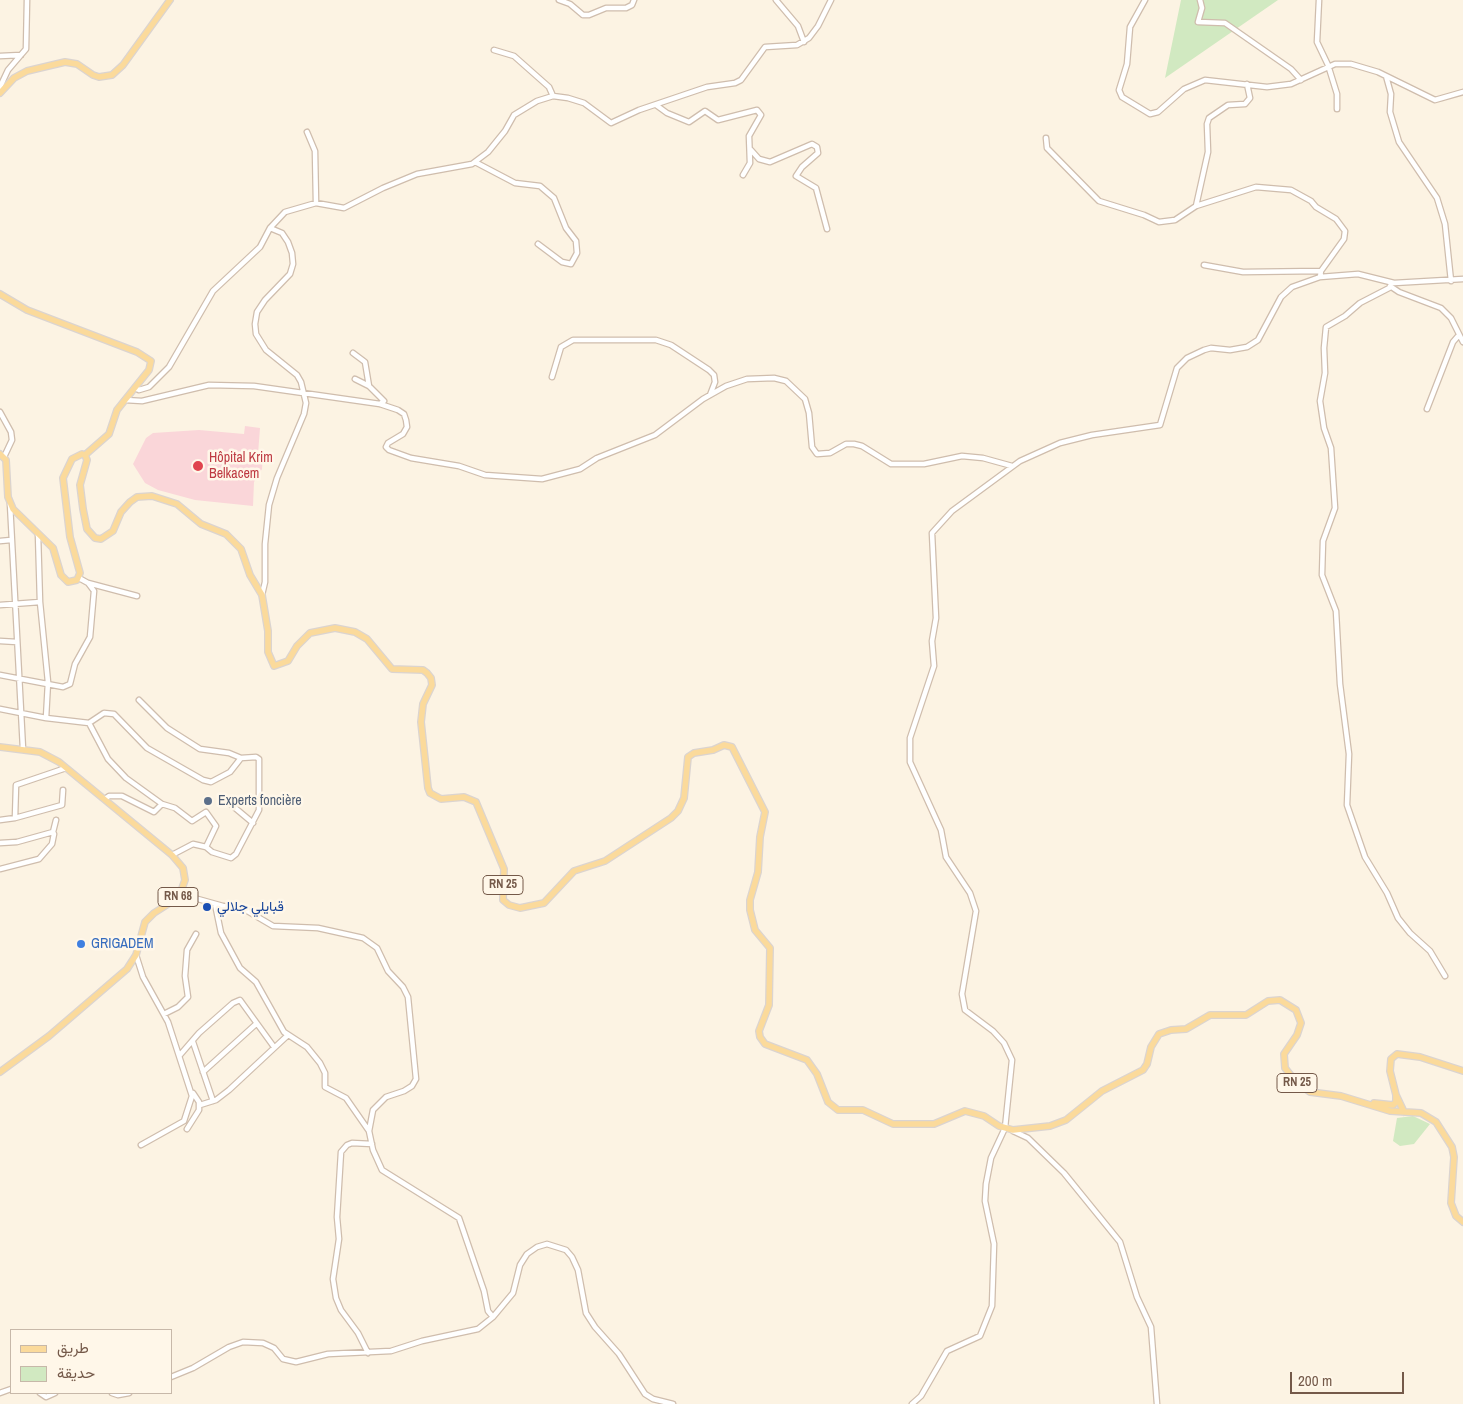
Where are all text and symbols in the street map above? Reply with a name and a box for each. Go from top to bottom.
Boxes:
place label: Hôpital Krim Belkacem [209,450,273,482]
marker: Hôpital Krim Belkacem [191,459,205,473]
place label: Experts foncière [218,793,302,809]
marker: Experts foncière [202,795,214,807]
road number: RN 25 [483,876,523,894]
road number: RN 68 [158,888,198,906]
place label: قبايلي جلالي [217,899,284,915]
marker: قبايلي جلالي [201,901,213,913]
place label: GRIGADEM [91,936,154,952]
marker: GRIGADEM [75,938,87,950]
road number: RN 25 [1277,1074,1317,1092]
legend [10,1329,172,1394]
text: طريق [57,1337,89,1358]
text: حديقة [57,1362,95,1383]
scale bar [1293,1362,1407,1394]
text: 200 m [1298,1370,1332,1391]

